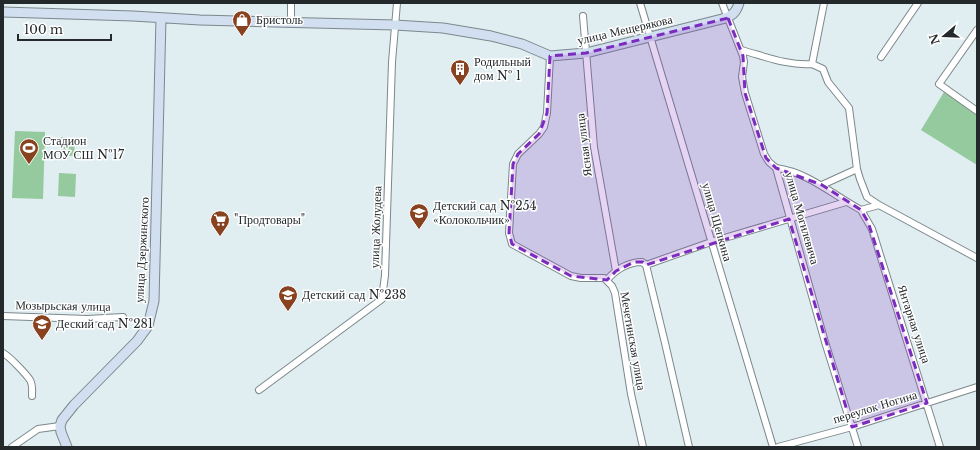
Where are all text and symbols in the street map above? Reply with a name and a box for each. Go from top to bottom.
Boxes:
shop icon: Бристоль [231,9,253,37]
street label: улица Мещерякова [576,11,675,48]
place label: Бристоль [256,12,304,27]
scale bar [18,16,111,42]
north arrow [924,16,964,56]
text: 100 m [24,22,63,37]
text: N [926,31,943,46]
place label: Родильный дом № 1 [474,54,532,83]
building icon: Родильный дом № 1 [449,58,471,86]
street label: Ясная улица [572,112,595,178]
place label: Стадион МОУ СШ №17 [43,133,125,162]
sports icon: Стадион МОУ СШ №17 [18,137,40,165]
street label: улица Могилевича [782,170,823,266]
street label: улица Щепкина [699,181,736,263]
street label: улица Жолудева [367,185,384,269]
street label: улица Дзержинского [131,197,152,303]
place label: Детский сад №254 «Колокольчик» [433,198,537,227]
school or university icon: Детский сад №254 «Колокольчик» [408,202,430,230]
supermarket icon: "Продтовары" [209,209,231,237]
place label: "Продтовары" [234,212,305,227]
street label: Янтарная улица [895,283,934,366]
school or university icon: Детский сад №238 [277,284,299,312]
place label: Детский сад №238 [302,287,406,302]
street label: Мечетинская улица [617,290,650,392]
street label: Мозырьская улица [15,297,112,314]
school or university icon: Деский сад №281 [31,313,53,341]
place label: Деский сад №281 [56,316,153,331]
street label: переулок Ногина [831,386,919,426]

